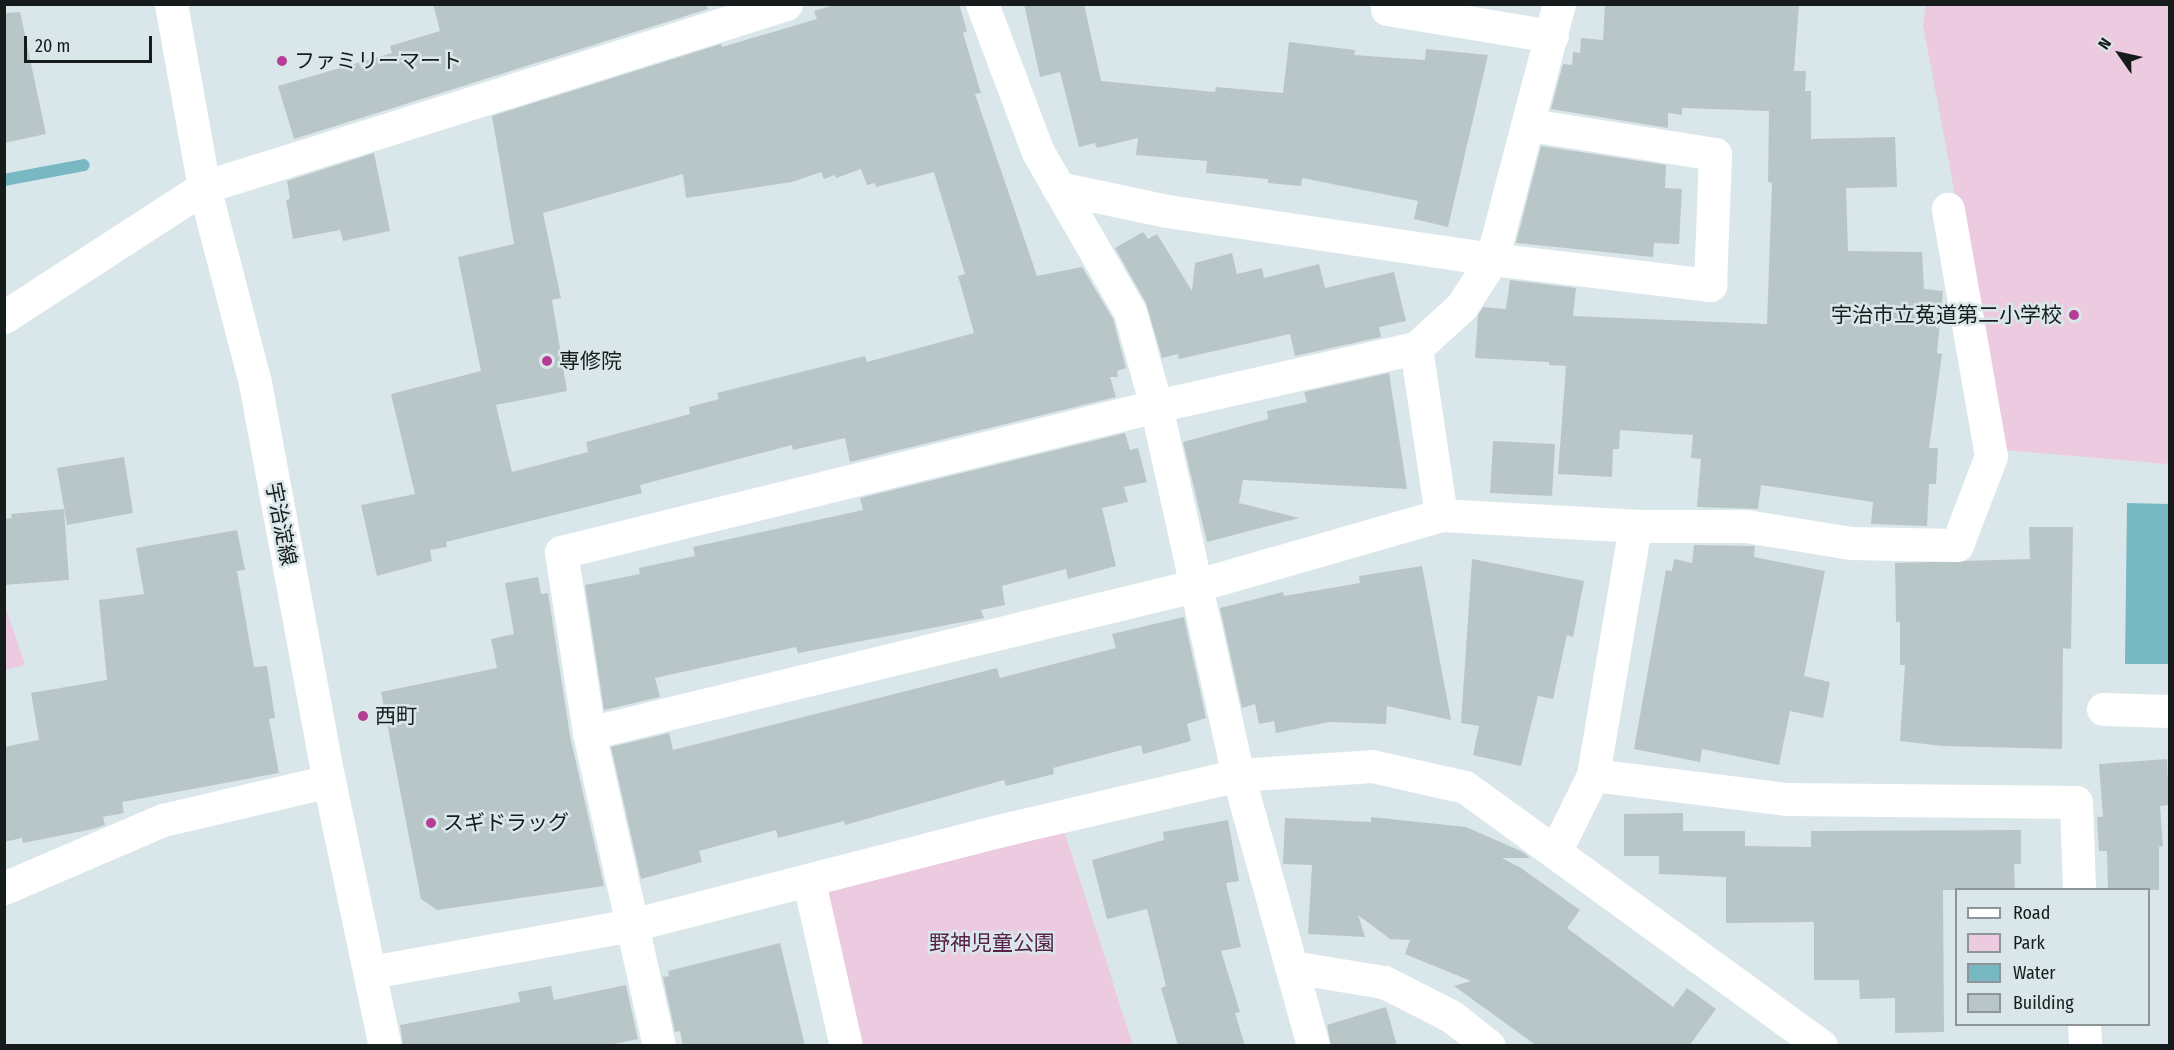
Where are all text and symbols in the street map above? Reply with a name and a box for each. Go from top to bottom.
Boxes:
scale bar [27,24,154,62]
north arrow [2090,24,2150,84]
text: N [2094,34,2115,53]
text: 20 m [35,35,70,57]
place label: ファミリーマート [294,48,462,74]
marker: ファミリーマート [275,54,289,68]
place label: 宇治市立菟道第二小学校 [1831,302,2062,328]
marker: 宇治市立菟道第二小学校 [2067,308,2081,322]
place label: 専修院 [559,348,622,374]
marker: 専修院 [540,354,554,368]
street label: 宇治淀線 [261,480,301,568]
place label: 西町 [375,703,417,729]
marker: 西町 [356,709,370,723]
place label: スギドラッグ [443,810,569,836]
marker: スギドラッグ [424,816,438,830]
legend [1955,888,2150,1026]
text: Road [2013,902,2050,924]
park label: 野神児童公園 [929,930,1055,956]
text: Park [2013,932,2045,954]
text: Water [2013,962,2056,984]
text: Building [2013,992,2074,1014]

